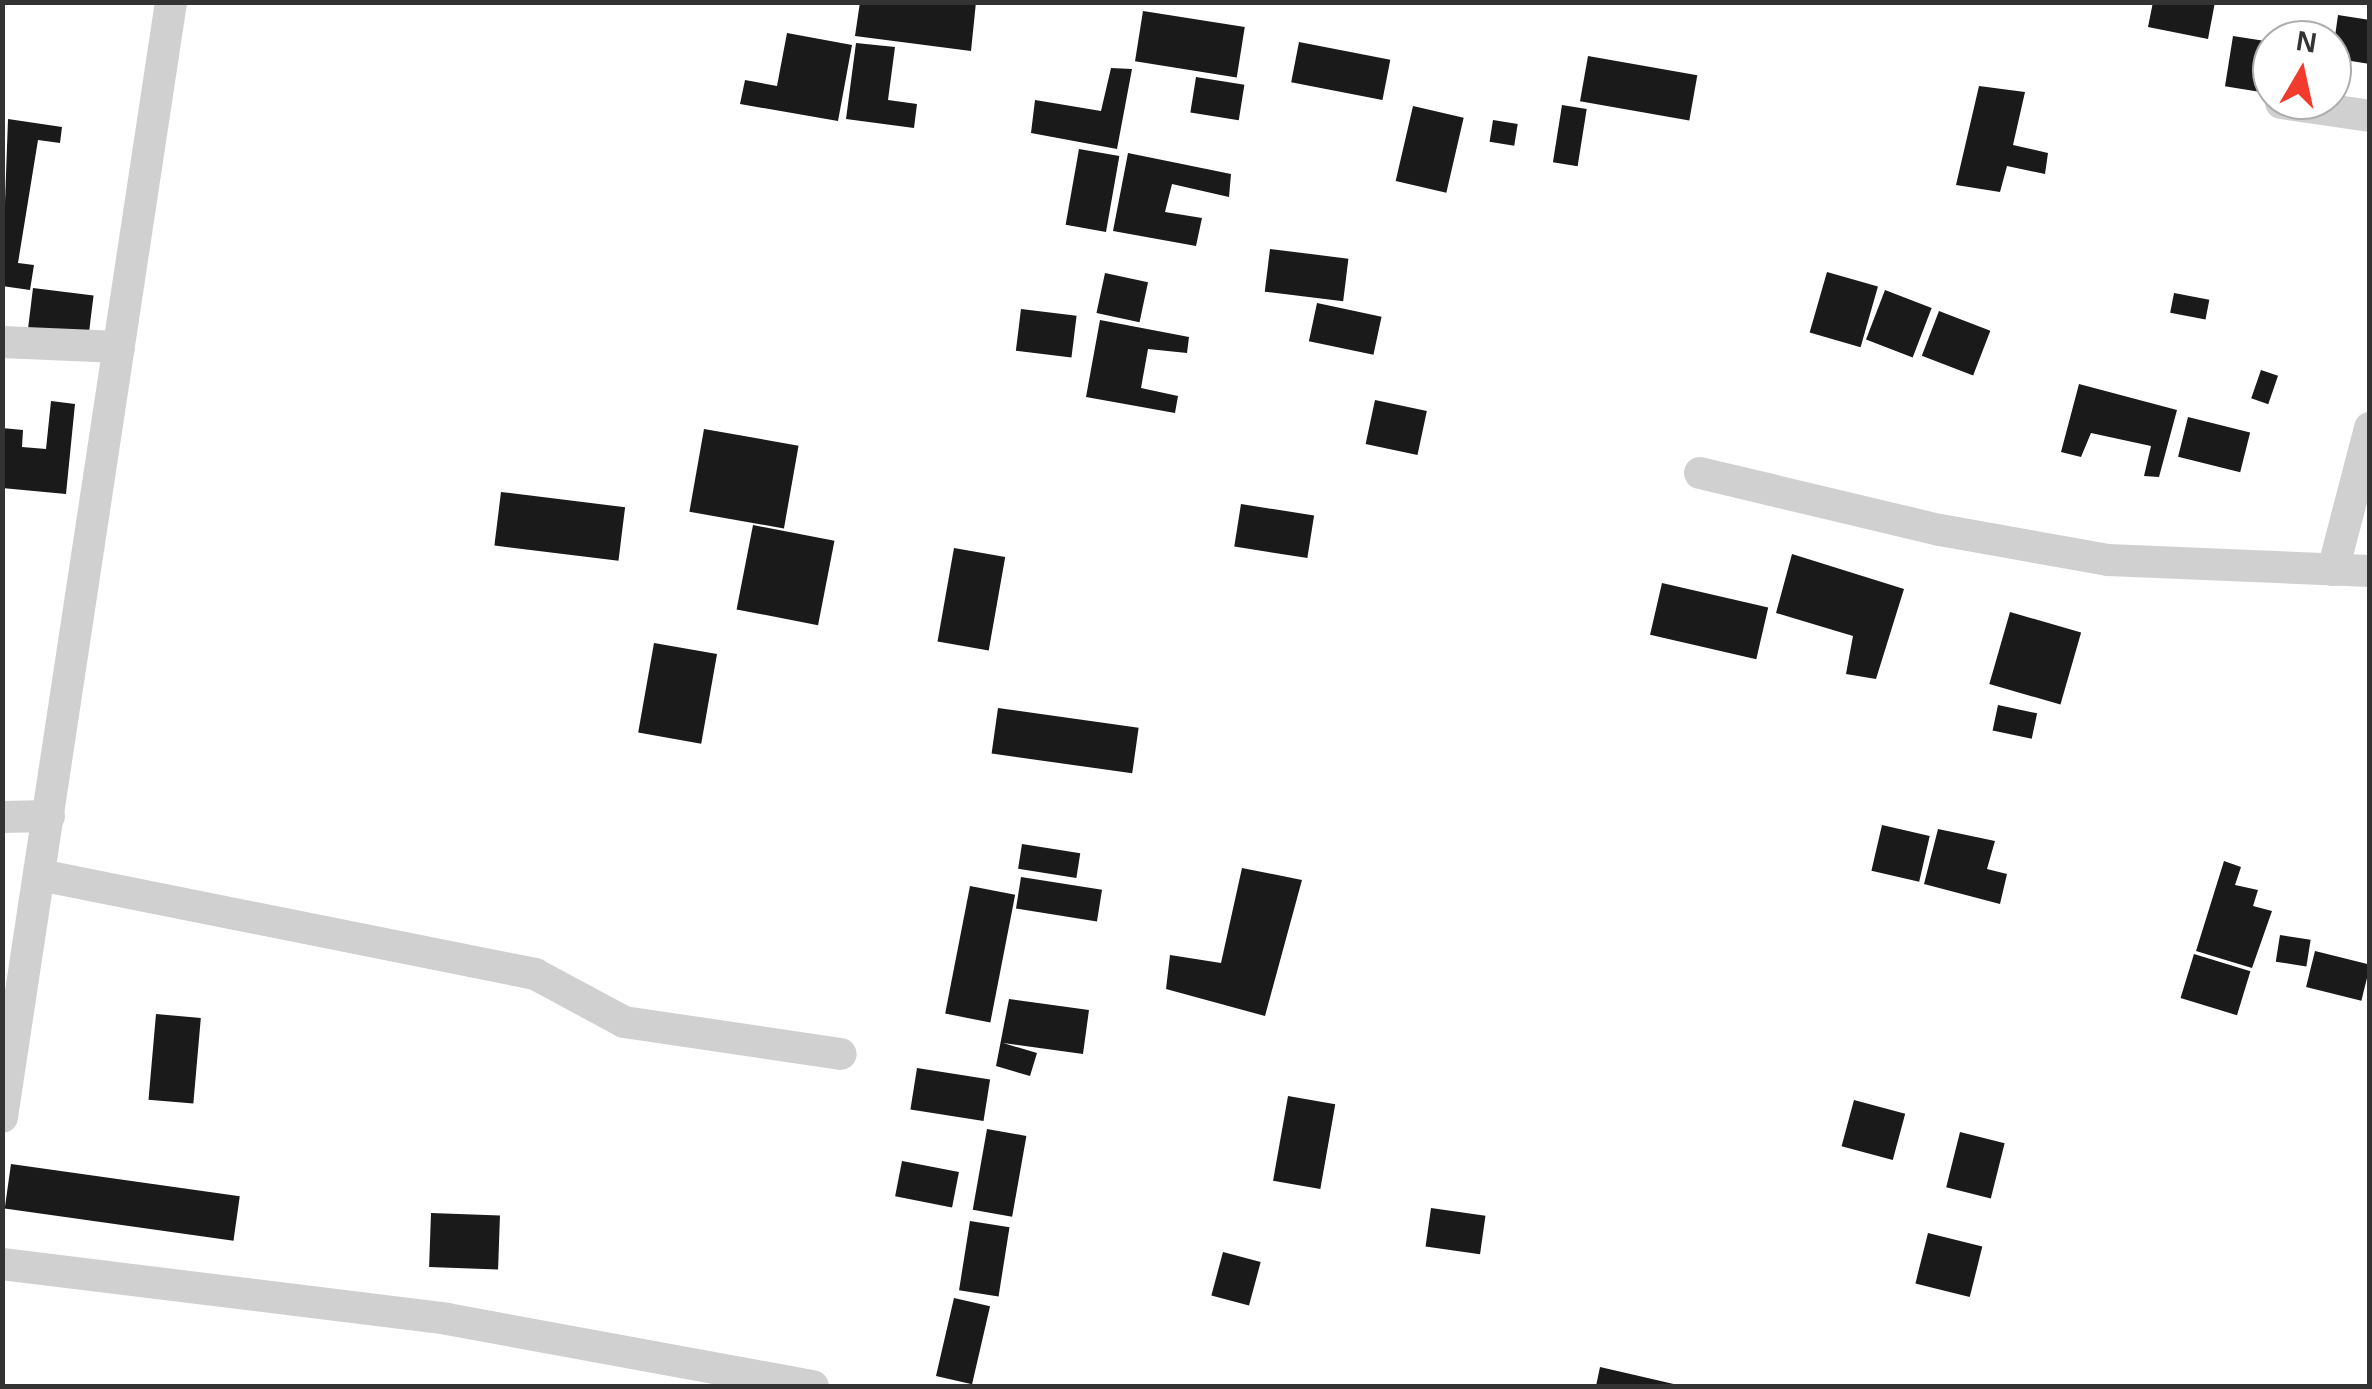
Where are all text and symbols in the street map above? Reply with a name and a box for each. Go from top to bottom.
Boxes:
north arrow [2252,20,2352,120]
text: N [2294,25,2319,59]

